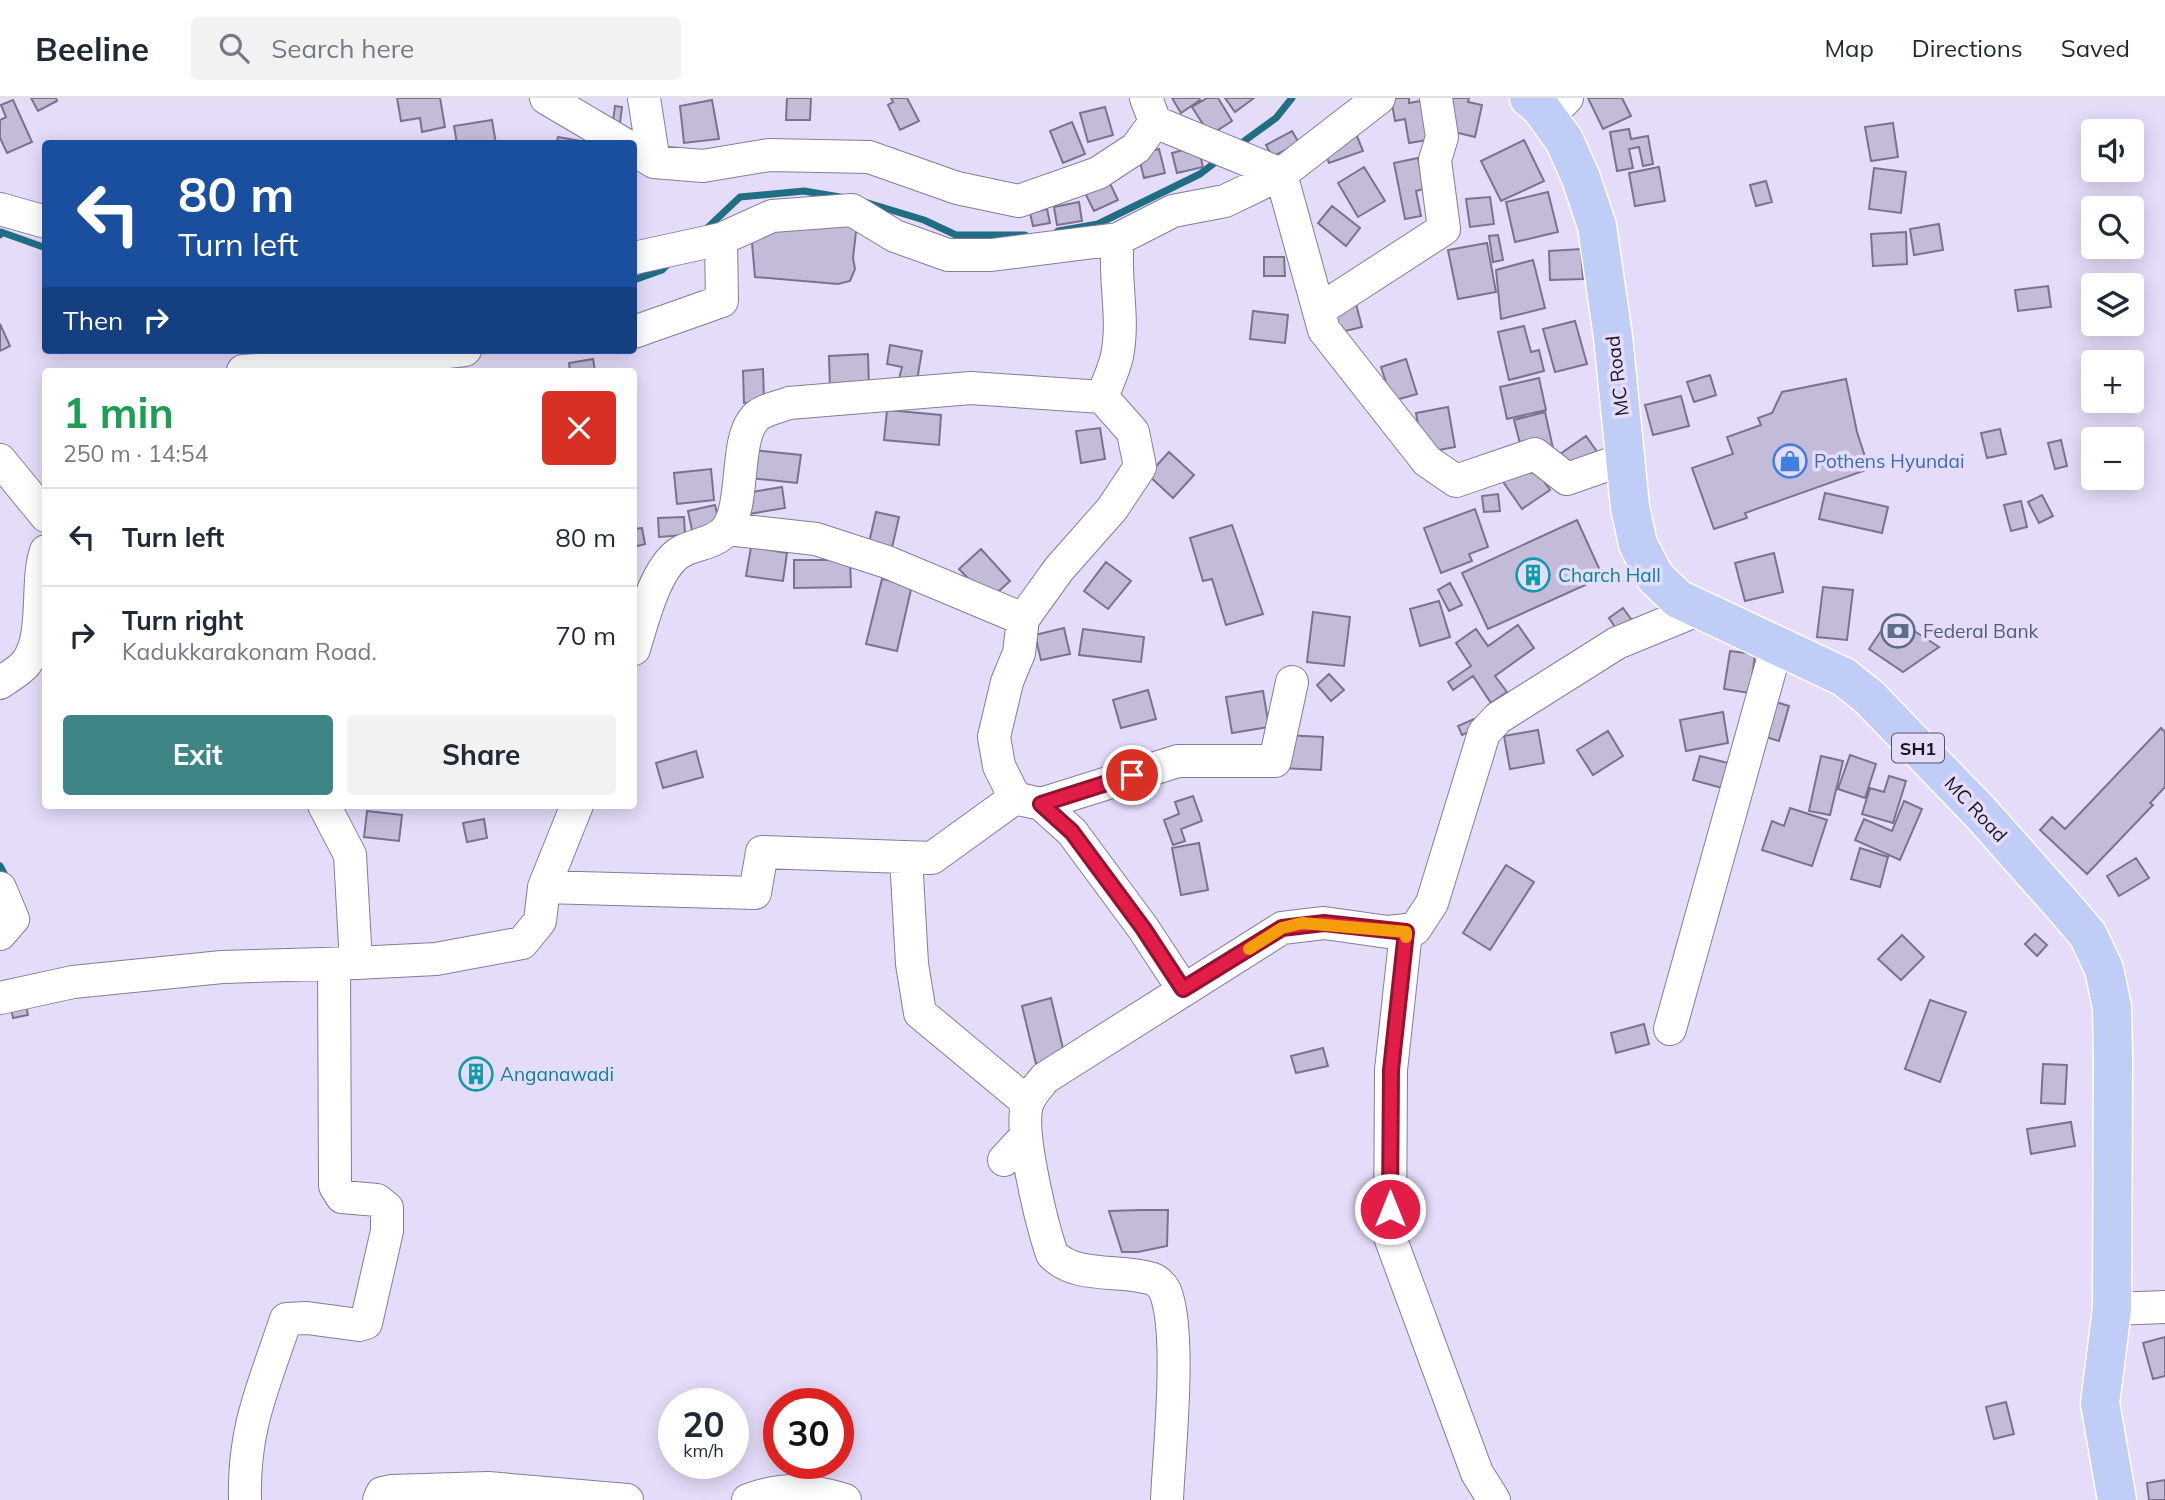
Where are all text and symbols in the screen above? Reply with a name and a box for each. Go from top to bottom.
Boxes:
search box [191,17,681,80]
text: Beeline [35,28,149,69]
icon: search [215,29,253,67]
text: Search here [271,32,414,65]
text: Map [1824,33,1874,63]
text: Directions [1912,33,2023,63]
text: Saved [2061,33,2130,63]
map controls [2081,119,2144,490]
button: sound [2081,119,2144,182]
text: 80 m [178,163,294,224]
icon: left [63,168,154,259]
button: search [2081,196,2144,259]
text: Turn left [178,224,298,264]
button: layers [2081,273,2144,336]
icon: right [137,301,175,339]
text: Then [63,304,123,337]
street label: MC Road [1600,334,1634,418]
button: + [2081,350,2144,413]
text: 1 min [63,386,174,439]
button: close [542,391,616,465]
button: − [2081,427,2144,490]
text: 250 m · 14:54 [63,439,208,468]
shop icon: Pothens Hyundai [1771,442,1809,480]
place label: Pothens Hyundai [1814,449,1964,473]
icon: left [63,518,101,556]
text: Turn left [122,521,224,554]
text: 80 m [555,521,616,554]
building icon: Charch Hall [1514,556,1552,594]
place label: Charch Hall [1558,563,1661,587]
text: Turn right [122,604,243,637]
bank icon: Federal Bank [1879,612,1917,650]
icon: right [63,616,101,654]
text: 70 m [555,619,616,652]
place label: Federal Bank [1923,619,2039,643]
text: Kadukkarakonam Road. [122,637,377,666]
button: Exit [63,715,333,795]
button: Share [347,715,616,795]
road number: SH1 [1892,734,1944,762]
pin [1102,745,1162,805]
icon: arrive [1113,756,1151,794]
street label: MC Road [1940,771,2012,847]
building icon: Anganawadi [457,1055,495,1093]
place label: Anganawadi [500,1062,614,1086]
position arrow [1353,1172,1427,1246]
speed limit sign: 30 [763,1388,854,1479]
text: 20 [682,1402,725,1446]
text: km/h [683,1439,724,1462]

